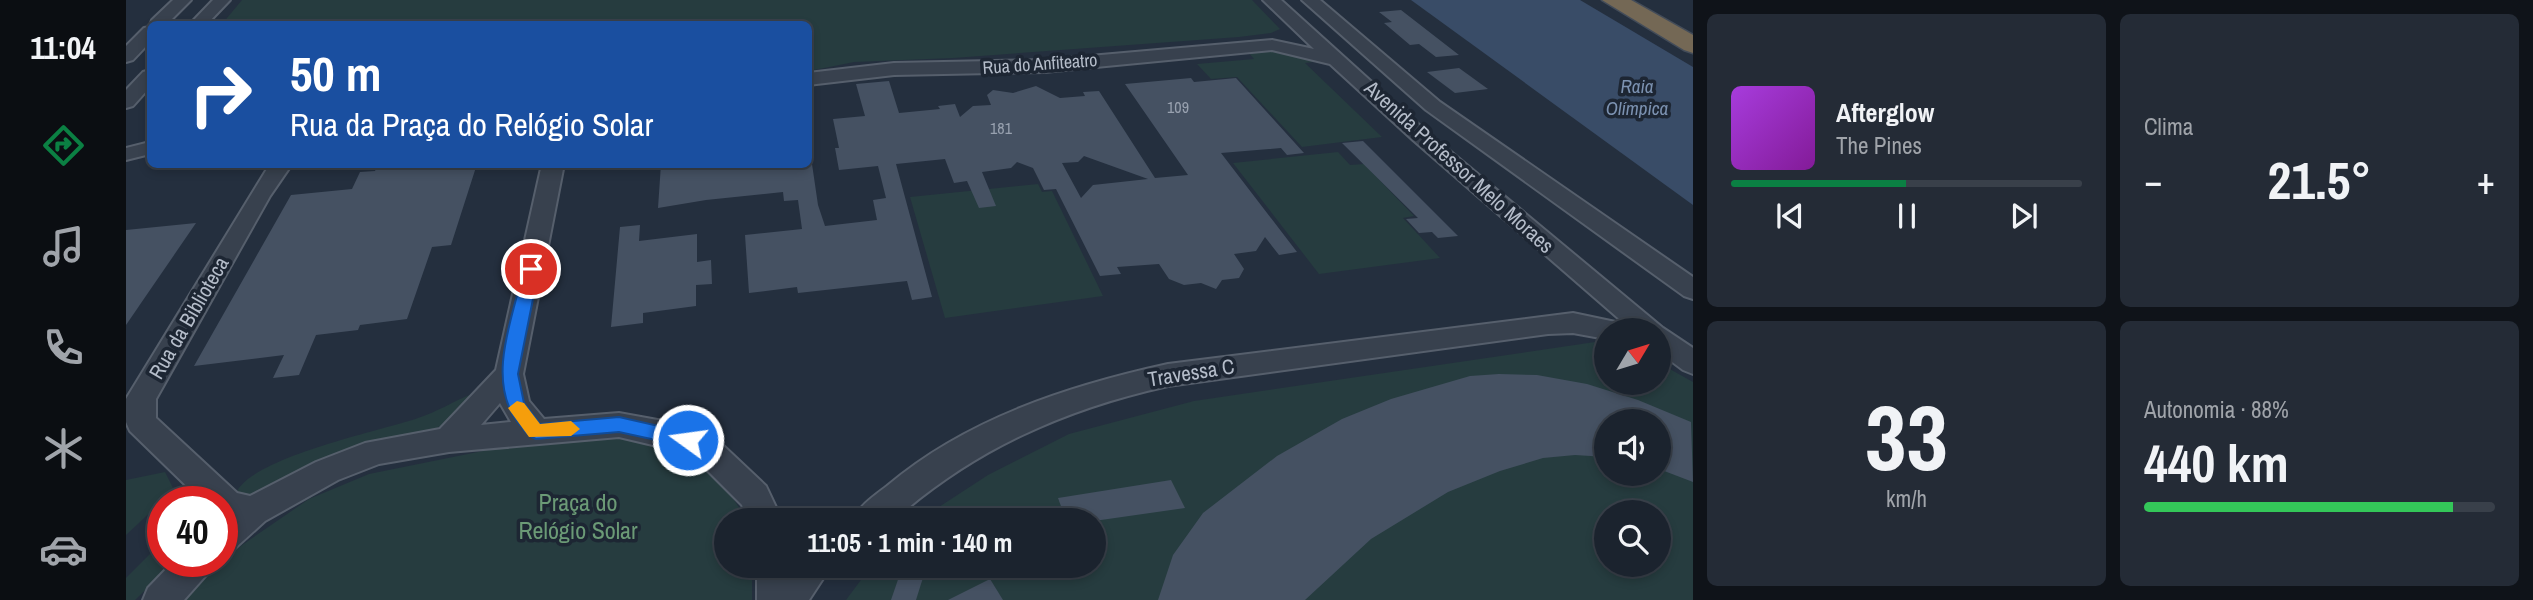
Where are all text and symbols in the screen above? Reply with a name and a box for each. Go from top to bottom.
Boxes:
text: 11:04 [30,26,96,69]
text: 50 m [290,40,382,106]
street label: Rua do Anfiteatro [982,47,1098,80]
icon: right [175,49,266,140]
street label: Avenida Professor Melo Moraes [1358,73,1560,260]
water label: Raia Olímpica [1606,73,1669,121]
text: Afterglow [1836,95,1934,130]
house number: 109 [1167,96,1189,118]
text: Rua da Praça do Relógio Solar [290,103,653,146]
text: Clima [2144,111,2193,142]
house number: 181 [990,117,1013,139]
icon: directions [39,121,88,170]
text: The Pines [1836,130,1922,161]
text: 21.5° [2268,145,2371,215]
text: − [2144,155,2162,206]
text: + [2477,155,2495,206]
icon: previous [1771,197,1809,235]
icon: pause [1888,197,1926,235]
icon: next [2005,197,2043,235]
icon: music [39,222,88,271]
pin [501,239,561,299]
icon: arrive [512,250,550,288]
street label: Rua da Biblioteca [142,251,236,384]
north arrow [1594,318,1671,396]
map controls [1594,318,1671,577]
icon: phone [39,323,88,372]
street label: Travessa C [1145,351,1236,394]
text: 33 [1865,376,1948,498]
text: Autonomia · 88% [2144,394,2289,425]
position arrow [651,403,725,477]
button: sound [1594,409,1671,486]
icon: climate [39,424,88,473]
text: 440 km [2144,428,2289,498]
text: km/h [1886,483,1927,514]
speed limit sign: 40 [147,486,238,577]
park label: Praça do Relógio Solar [518,486,638,546]
button: search [1594,500,1671,577]
icon: car [39,525,88,574]
text: 11:05 · 1 min · 140 m [807,525,1013,560]

